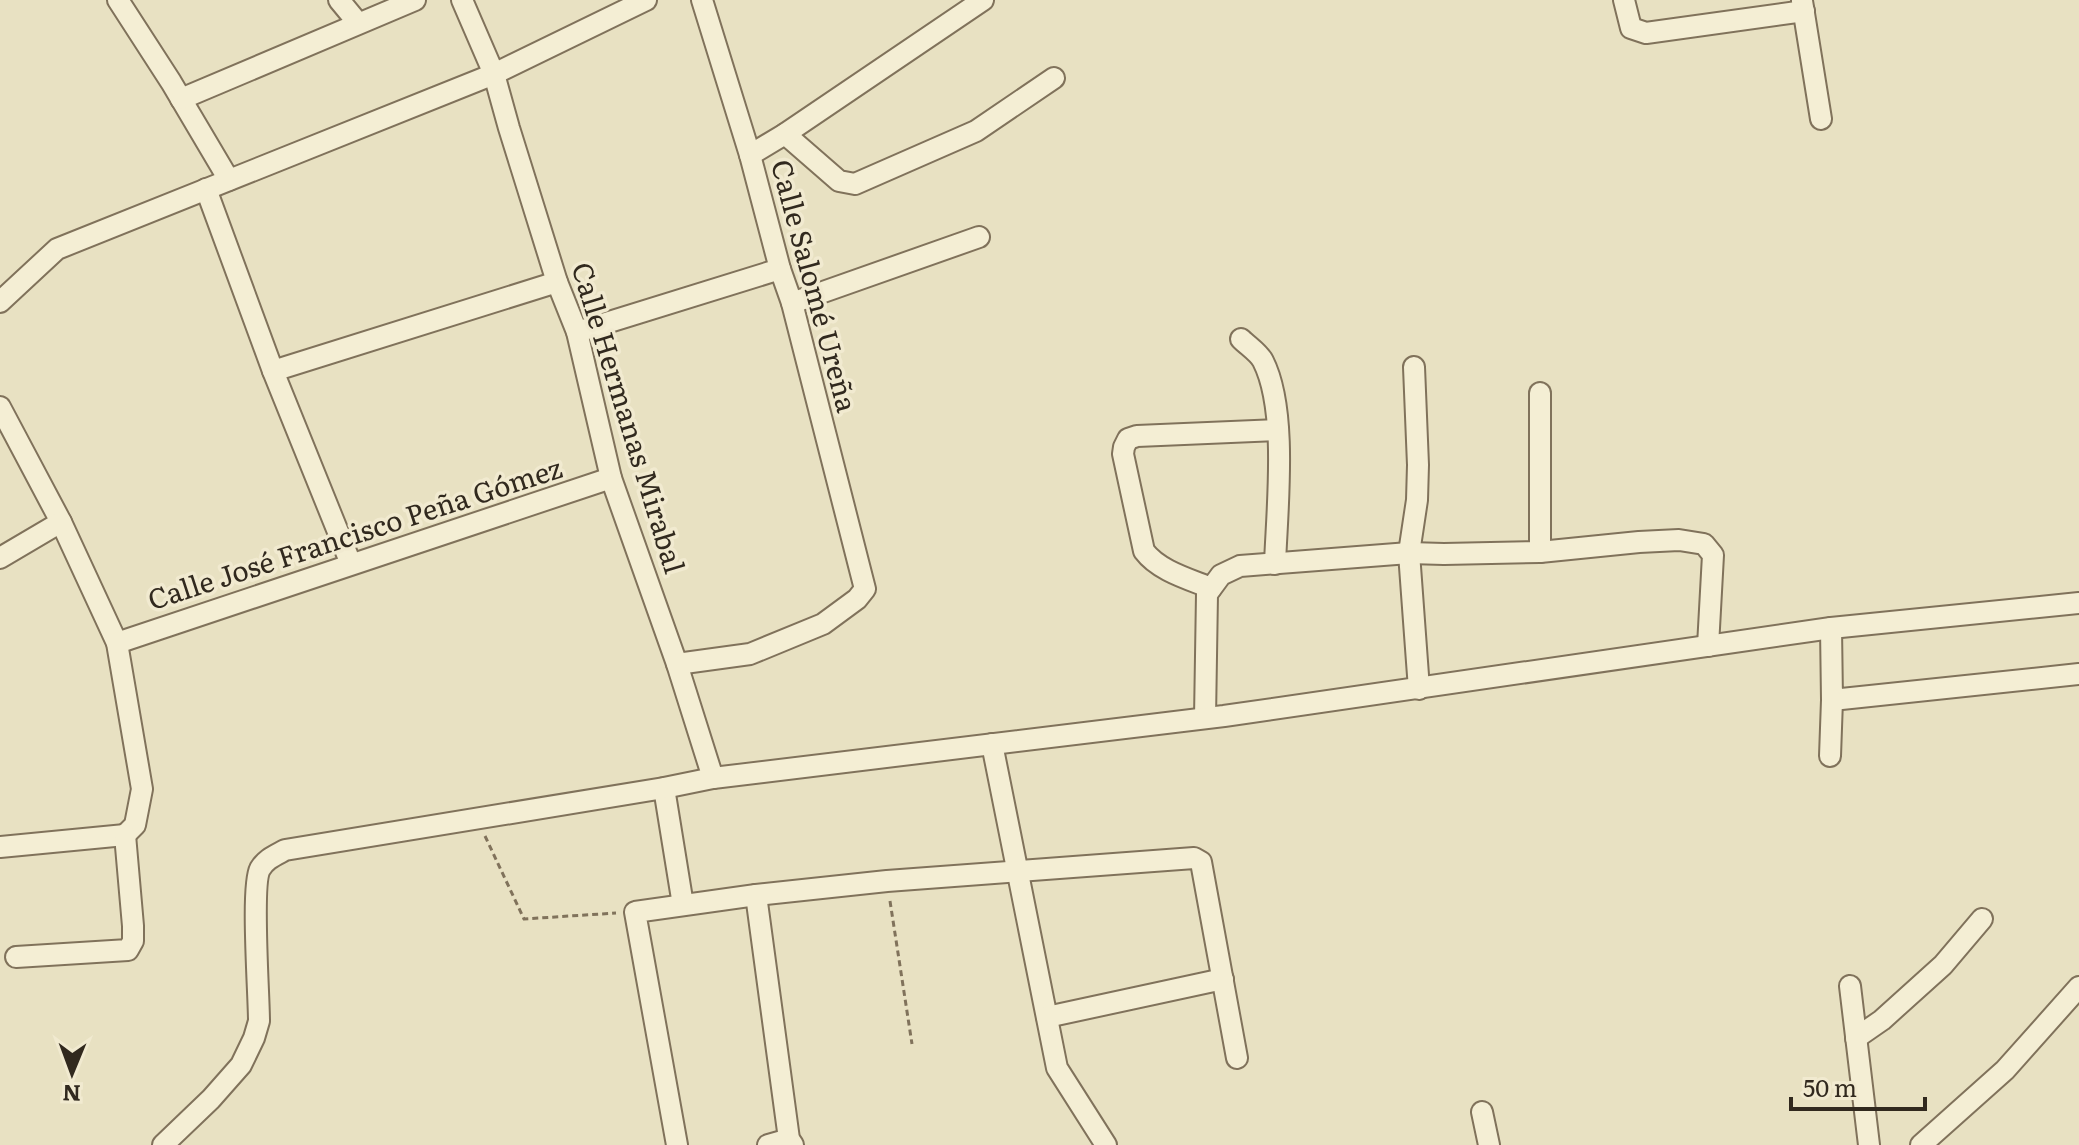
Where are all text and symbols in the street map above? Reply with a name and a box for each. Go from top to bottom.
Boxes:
street label: Calle Salomé Ureña [762,155,870,416]
street label: Calle Hermanas Mirabal [563,257,697,578]
street label: Calle José Francisco Peña Gómez [142,445,567,619]
north arrow [32,1033,112,1113]
scale bar [1791,1061,1925,1111]
text: 50 m [1803,1069,1857,1104]
text: N [62,1078,81,1111]

